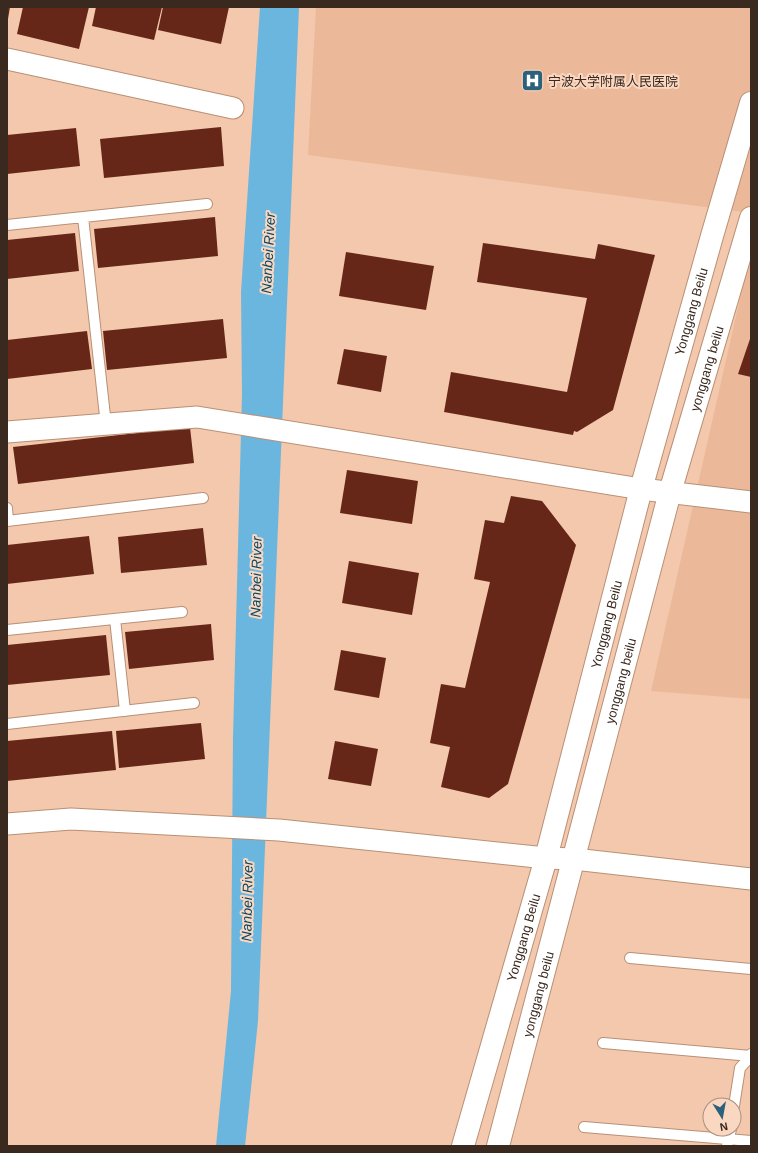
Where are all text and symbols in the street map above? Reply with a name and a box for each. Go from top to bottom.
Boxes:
hospital icon: 宁波大学附属人民医院 [519,68,545,94]
place label: 宁波大学附属人民医院 [548,74,678,89]
water label: Nanbei River [258,211,278,294]
street label: Yonggang Beilu [671,266,710,357]
street label: yonggang beilu [687,324,726,413]
water label: Nanbei River [247,535,265,618]
street label: Yonggang Beilu [588,579,625,670]
street label: yonggang beilu [602,636,639,725]
water label: Nanbei River [238,859,256,942]
street label: Yonggang Beilu [503,892,543,983]
street label: yonggang beilu [519,950,556,1039]
north arrow [702,1097,742,1137]
text: N [719,1120,729,1133]

